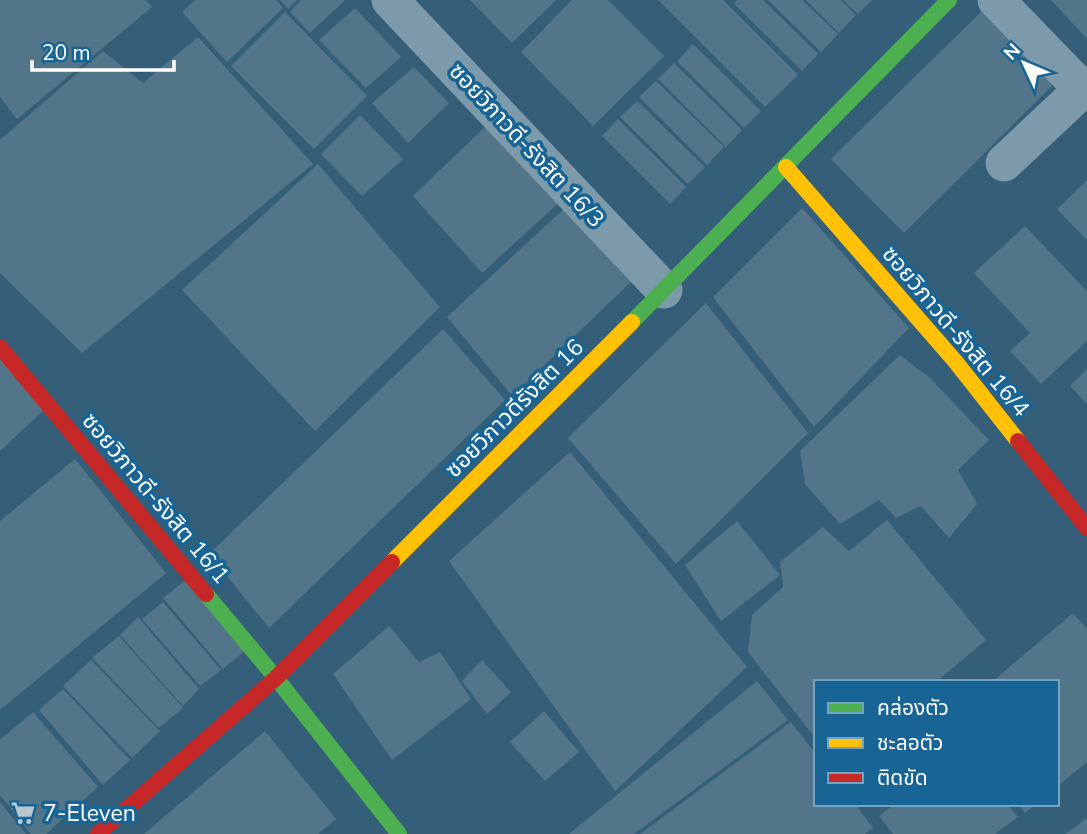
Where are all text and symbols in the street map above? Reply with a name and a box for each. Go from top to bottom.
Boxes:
scale bar [32,28,173,72]
north arrow [989,28,1059,98]
text: N [998,38,1027,66]
text: 20 m [42,39,91,67]
street label: ซอยวิภาวดี-รังสิต 16/3 [442,56,611,234]
street label: ซอยวิภาวดี-รังสิต 16/4 [875,239,1036,423]
street label: ซอยวิภาวดีรังสิต 16 [438,332,591,485]
street label: ซอยวิภาวดี-รังสิต 16/1 [75,406,236,590]
legend [814,680,1059,806]
text: คล่องตัว [877,694,949,722]
text: ชะลอตัว [877,729,943,757]
text: ติดขัด [877,764,928,792]
place label: 7-Eleven [43,798,136,829]
supermarket icon: 7-Eleven [9,799,37,827]

